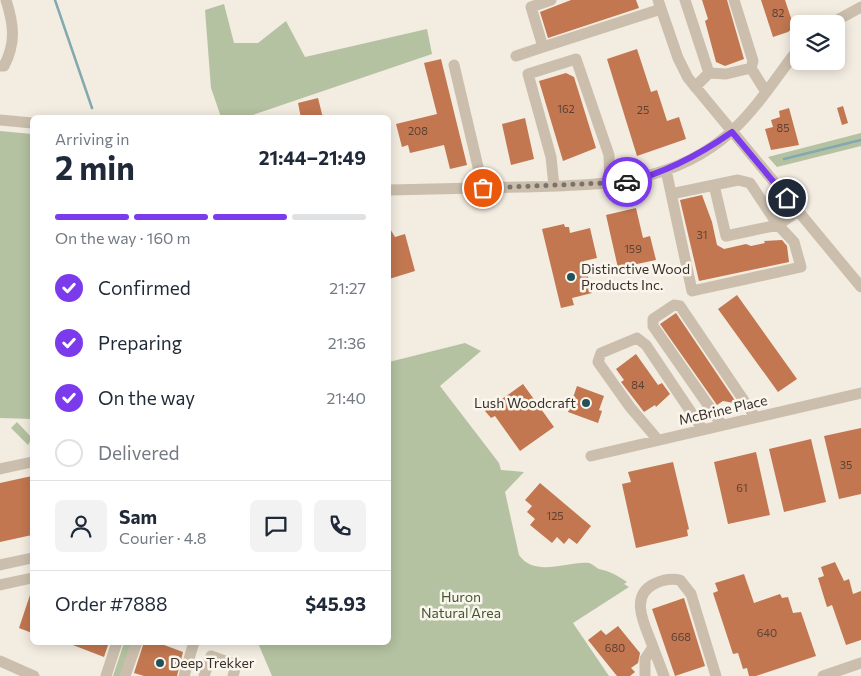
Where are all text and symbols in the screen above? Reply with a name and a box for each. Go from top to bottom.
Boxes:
house number: 82 [772,6,784,19]
map controls [790,15,845,70]
button: layers [790,15,845,70]
house number: 162 [557,102,575,115]
house number: 25 [637,103,649,116]
house number: 85 [777,121,790,134]
house number: 208 [408,124,428,137]
text: Arriving in [55,129,129,148]
text: 21:44–21:49 [259,146,366,169]
text: 2 min [55,147,135,187]
courier [602,157,652,207]
pin [462,167,504,209]
icon: car [613,168,641,196]
icon: bag [469,174,497,202]
pin [766,177,808,219]
icon: home [773,184,801,212]
text: On the way · 160 m [55,228,191,247]
house number: 31 [697,228,707,241]
house number: 159 [624,242,642,255]
place label: Distinctive Wood Products Inc. [581,260,690,293]
marker: Distinctive Wood Products Inc. [565,271,577,283]
icon: check [55,274,83,302]
text: Confirmed [98,276,191,299]
text: 21:27 [329,278,366,297]
icon: check [55,329,83,357]
text: Preparing [98,331,182,354]
text: 21:36 [328,333,366,352]
house number: 84 [631,378,645,391]
icon: check [55,384,83,412]
text: On the way [98,386,195,409]
text: 21:40 [326,388,366,407]
street label: McBrine Place [677,391,769,428]
place label: Lush Woodcraft [474,394,576,411]
marker: Lush Woodcraft [580,397,592,409]
text: Delivered [98,441,179,464]
house number: 35 [840,458,852,471]
house number: 61 [736,481,748,494]
button: person [55,500,107,552]
button: chat [250,500,302,552]
button: phone [314,500,366,552]
text: Sam [119,505,157,528]
house number: 125 [546,509,564,522]
text: Courier · 4.8 [119,528,206,547]
park label: Huron Natural Area [421,588,501,621]
text: Order #7888 [55,592,168,615]
text: $45.93 [305,592,366,615]
house number: 640 [757,626,777,639]
house number: 668 [671,630,691,643]
house number: 680 [605,641,625,654]
place label: Deep Trekker [170,654,255,671]
marker: Deep Trekker [154,657,166,669]

